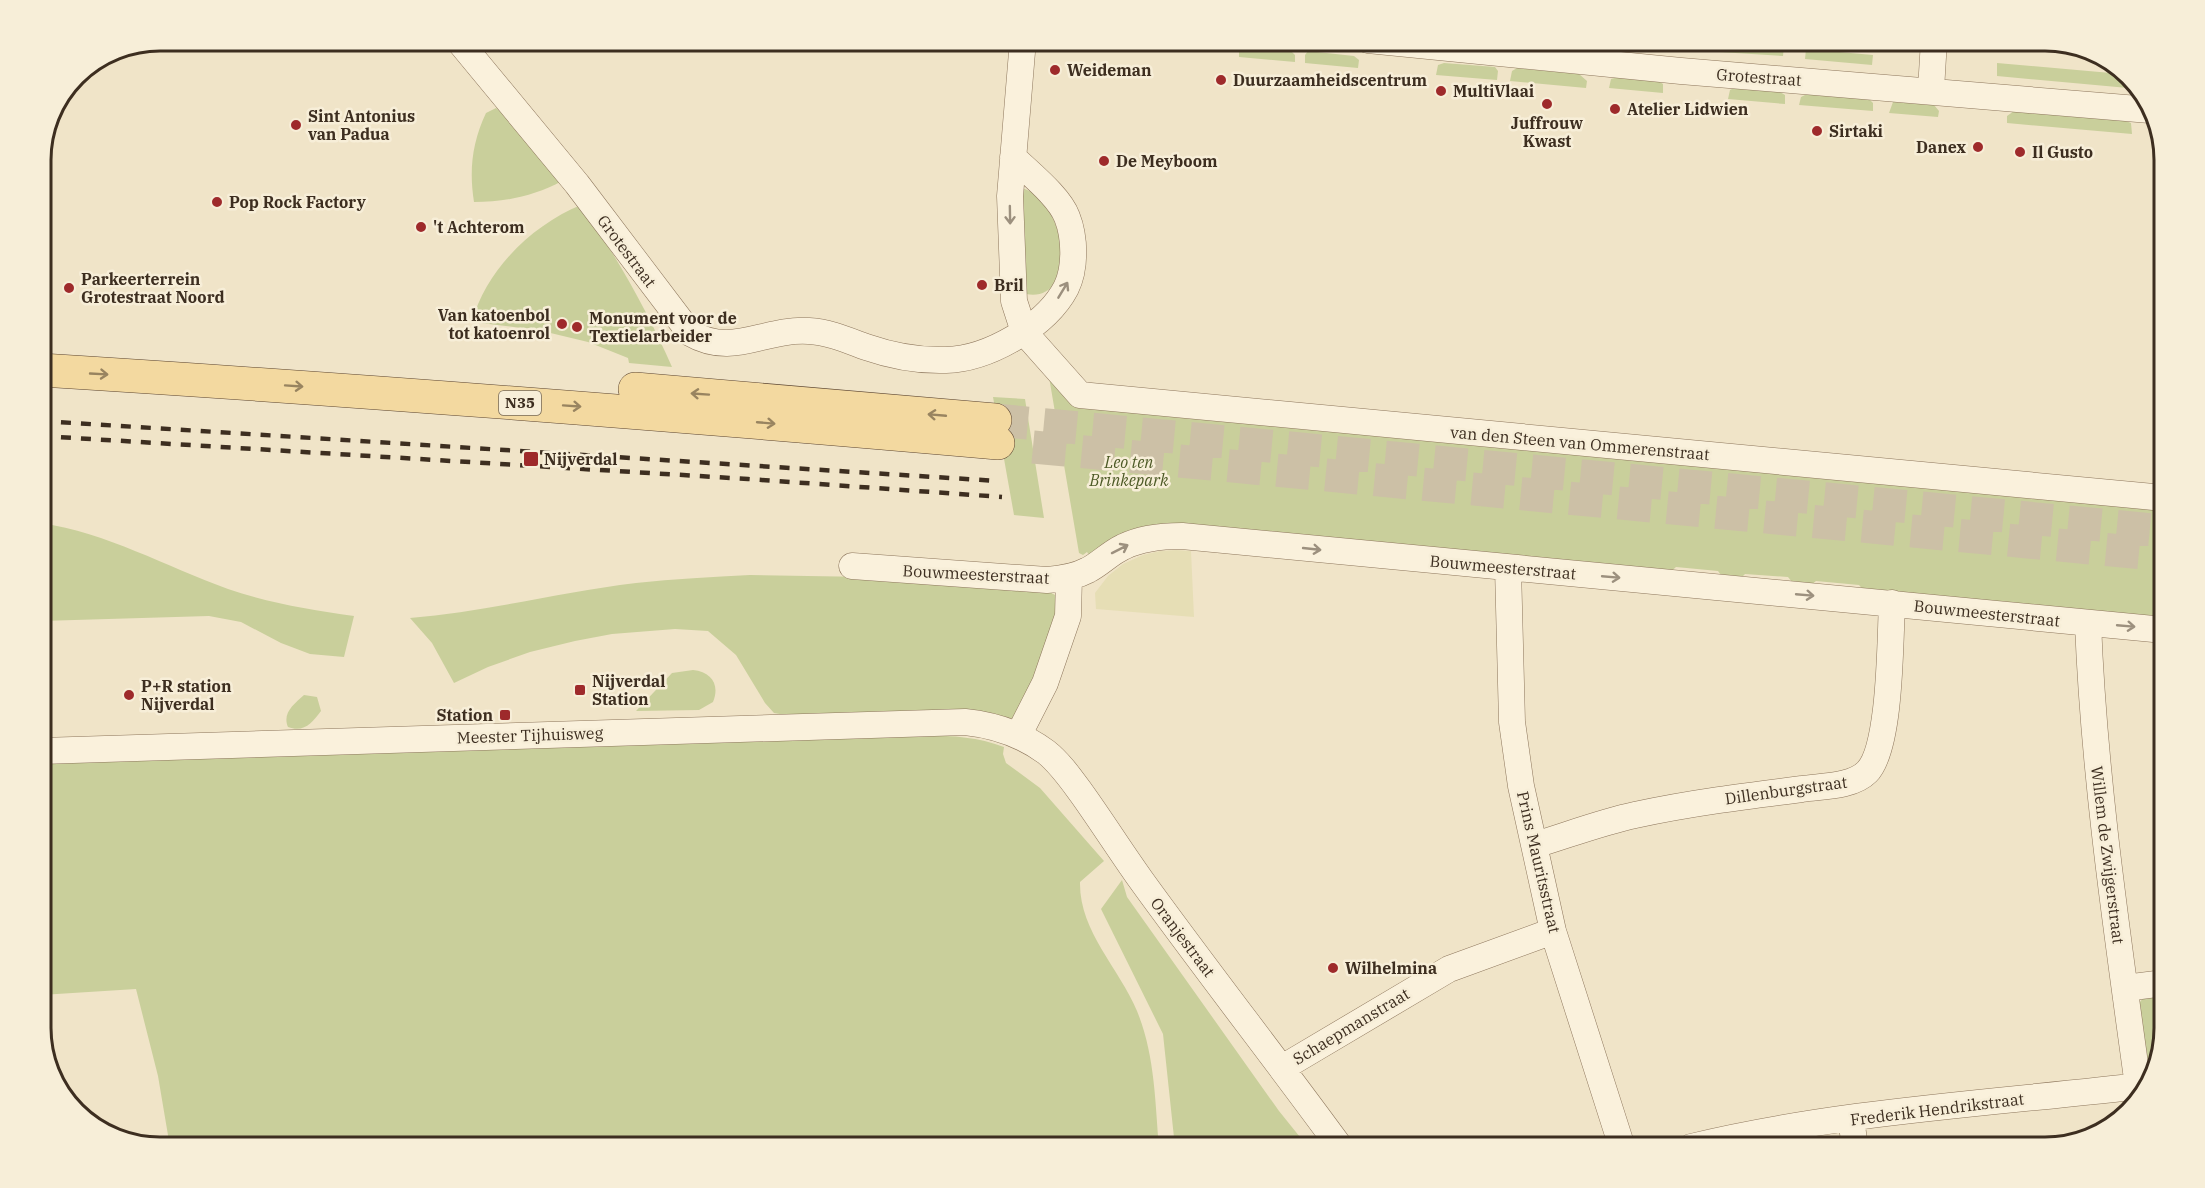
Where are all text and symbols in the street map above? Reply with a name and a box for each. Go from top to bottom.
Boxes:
place label: Weideman [1067,60,1152,80]
marker: Weideman [1048,63,1062,77]
street label: Grotestraat [1716,64,1803,90]
place label: Duurzaamheidscentrum [1233,70,1427,90]
marker: Duurzaamheidscentrum [1214,73,1228,87]
place label: MultiVlaai [1453,81,1534,101]
marker: MultiVlaai [1434,84,1448,98]
marker: Juffrouw Kwast [1540,97,1554,111]
place label: Atelier Lidwien [1627,99,1749,119]
marker: Atelier Lidwien [1608,102,1622,116]
place label: Sint Antonius van Padua [308,106,415,144]
place label: Juffrouw Kwast [1511,113,1583,151]
marker: Sint Antonius van Padua [289,118,303,132]
place label: Sirtaki [1829,121,1883,141]
marker: Sirtaki [1810,124,1824,138]
place label: Danex [1916,137,1967,157]
marker: Danex [1971,140,1985,154]
place label: Il Gusto [2032,142,2093,162]
marker: Il Gusto [2013,145,2027,159]
place label: De Meyboom [1116,151,1218,171]
marker: De Meyboom [1097,154,1111,168]
place label: Pop Rock Factory [229,192,367,212]
marker: Pop Rock Factory [210,195,224,209]
one-way arrow [1005,205,1016,225]
street label: Grotestraat [593,211,661,291]
place label: 't Achterom [433,217,525,237]
marker: 't Achterom [414,220,428,234]
place label: Parkeerterrein Grotestraat Noord [81,269,225,307]
place label: Bril [994,275,1024,295]
marker: Bril [975,278,989,292]
marker: Parkeerterrein Grotestraat Noord [62,281,76,295]
one-way arrow [1057,282,1069,299]
place label: Van katoenbol tot katoenrol [438,305,550,343]
place label: Monument voor de Textielarbeider [589,308,737,346]
marker: Van katoenbol tot katoenrol [555,317,569,331]
marker: Monument voor de Textielarbeider [570,320,584,334]
one-way arrow [89,369,109,380]
one-way arrow [283,380,303,391]
one-way arrow [691,388,711,399]
road number: N35 [499,391,541,415]
one-way arrow [562,401,581,412]
one-way arrow [927,409,947,420]
one-way arrow [756,418,776,429]
street label: van den Steen van Ommerenstraat [1450,422,1711,464]
place label: Nijverdal [544,449,617,469]
marker: Nijverdal [522,450,540,468]
park label: Leo ten Brinkepark [1088,452,1169,490]
one-way arrow [1111,543,1129,554]
one-way arrow [1302,544,1322,555]
street label: Bouwmeesterstraat [1429,551,1577,583]
street label: Bouwmeesterstraat [902,560,1050,588]
one-way arrow [1600,572,1620,583]
one-way arrow [1795,590,1814,601]
street label: Bouwmeesterstraat [1913,595,2061,631]
one-way arrow [2116,621,2136,632]
place label: Nijverdal Station [592,671,665,709]
place label: P+R station Nijverdal [141,676,232,714]
marker: Nijverdal Station [573,683,587,697]
marker: P+R station Nijverdal [122,688,136,702]
place label: Station [436,705,493,725]
marker: Station [498,708,512,722]
street label: Meester Tijhuisweg [456,722,604,748]
street label: Willem de Zwijgerstraat [2087,765,2129,946]
street label: Dillenburgstraat [1724,771,1849,808]
street label: Prins Mauritsstraat [1513,789,1565,935]
street label: Oranjestraat [1147,893,1220,981]
place label: Wilhelmina [1345,958,1437,978]
marker: Wilhelmina [1326,961,1340,975]
street label: Schaepmanstraat [1289,983,1413,1069]
street label: Frederik Hendrikstraat [1849,1088,2025,1130]

